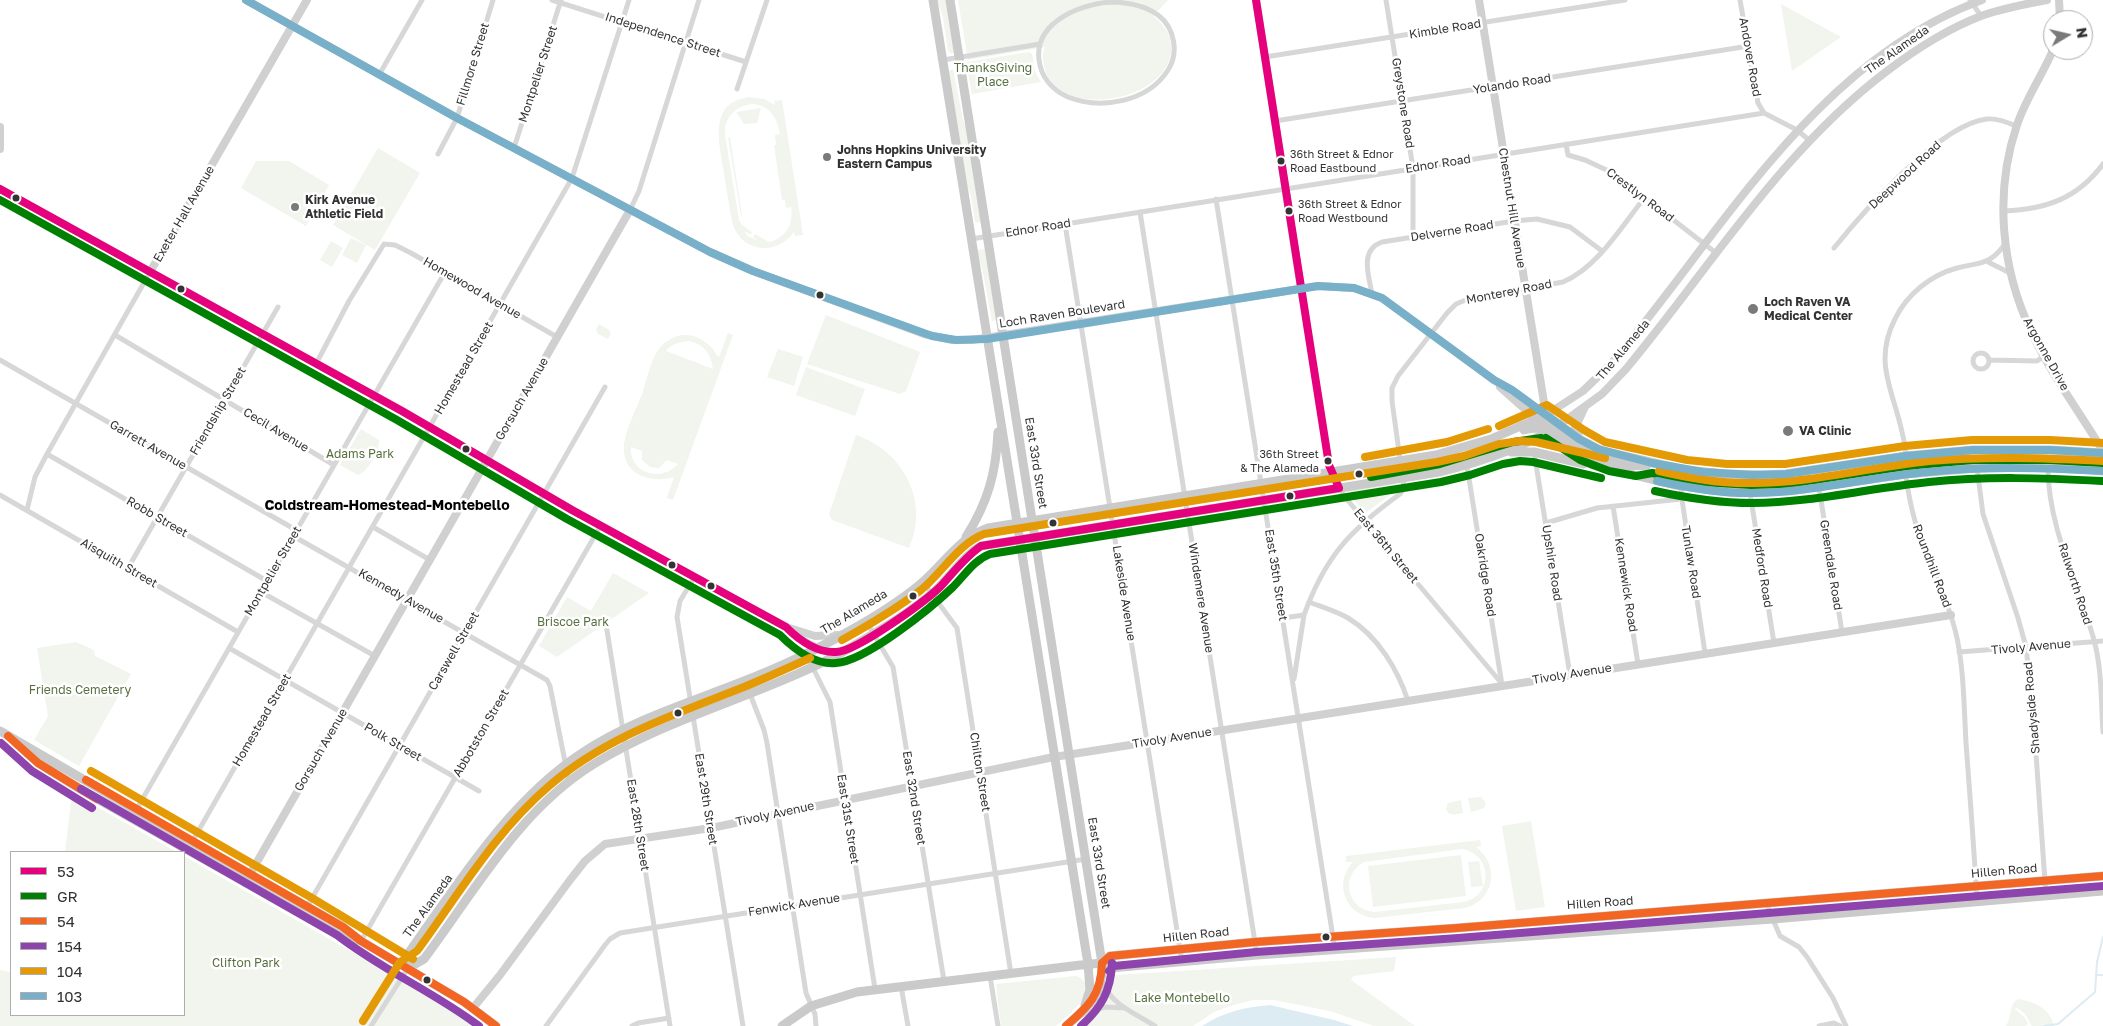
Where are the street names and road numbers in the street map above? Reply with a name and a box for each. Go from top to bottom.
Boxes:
street label: Independence Street [603,9,723,61]
street label: Kimble Road [1408,16,1482,42]
street label: Andover Road [1736,16,1764,98]
street label: Fillmore Street [454,21,492,107]
street label: The Alameda [1862,23,1932,77]
street label: Montpelier Street [516,24,560,124]
street label: Greystone Road [1389,57,1417,149]
street label: Yolando Road [1472,71,1552,97]
street label: Deepwood Road [1866,138,1944,212]
street label: Chestnut Hill Avenue [1495,147,1529,269]
street label: Ednor Road [1404,152,1472,176]
street label: Exeter Hall Avenue [151,163,217,265]
street label: Crestlyn Road [1603,165,1677,225]
street label: Ednor Road [1004,216,1072,240]
street label: Delverne Road [1409,217,1495,245]
street label: Homewood Avenue [421,254,523,322]
street label: Monterey Road [1465,277,1553,307]
street label: Loch Raven Boulevard [998,297,1126,331]
street label: Argonne Drive [2020,315,2072,393]
street label: The Alameda [1593,317,1653,383]
street label: Homestead Street [432,319,496,417]
street label: Gorsuch Avenue [492,355,552,443]
street label: Friendship Street [187,364,249,458]
street label: Cecil Avenue [241,405,311,455]
street label: East 33rd Street [1022,416,1050,510]
street label: Garrett Avenue [107,417,189,473]
street label: Robb Street [124,494,190,540]
street label: East 36th Street [1351,506,1421,586]
street label: Greendale Road [1817,519,1845,611]
street label: Roundhill Road [1910,522,1954,610]
street label: Montpelier Street [241,524,305,618]
street label: Upshire Road [1539,524,1565,602]
street label: Tunlaw Road [1678,525,1704,599]
street label: Medford Road [1749,527,1775,609]
street label: East 35th Street [1262,528,1290,622]
street label: Oakridge Road [1471,532,1499,618]
street label: Aisquith Street [78,535,160,591]
street label: Kennewick Road [1611,537,1641,633]
street label: Ralworth Road [2055,541,2095,627]
street label: Windemere Avenue [1185,542,1217,654]
street label: Lakeside Avenue [1109,544,1139,642]
street label: Kennedy Avenue [356,566,446,626]
street label: The Alameda [818,587,890,637]
street label: Carswell Street [426,609,482,693]
street label: Tivoly Avenue [1991,636,2071,658]
street label: Tivoly Avenue [1531,661,1613,687]
street label: Shadyside Road [2021,661,2043,755]
street label: Homestead Street [230,671,294,769]
street label: Abbotston Street [450,687,512,779]
street label: Gorsuch Avenue [291,706,351,794]
street label: Polk Street [362,720,424,764]
street label: Tivoly Avenue [1131,725,1213,751]
street label: Chilton Street [967,731,993,813]
street label: East 32nd Street [899,750,929,846]
street label: East 29th Street [692,752,720,846]
street label: East 31st Street [834,773,862,865]
street label: East 28th Street [624,778,652,872]
street label: Tivoly Avenue [734,799,816,829]
street label: East 33rd Street [1085,816,1113,910]
street label: Hillen Road [1970,861,2038,881]
street label: The Alameda [400,871,456,941]
street label: Fenwick Avenue [747,891,841,919]
street label: Hillen Road [1566,893,1634,913]
street label: Hillen Road [1162,924,1230,946]

